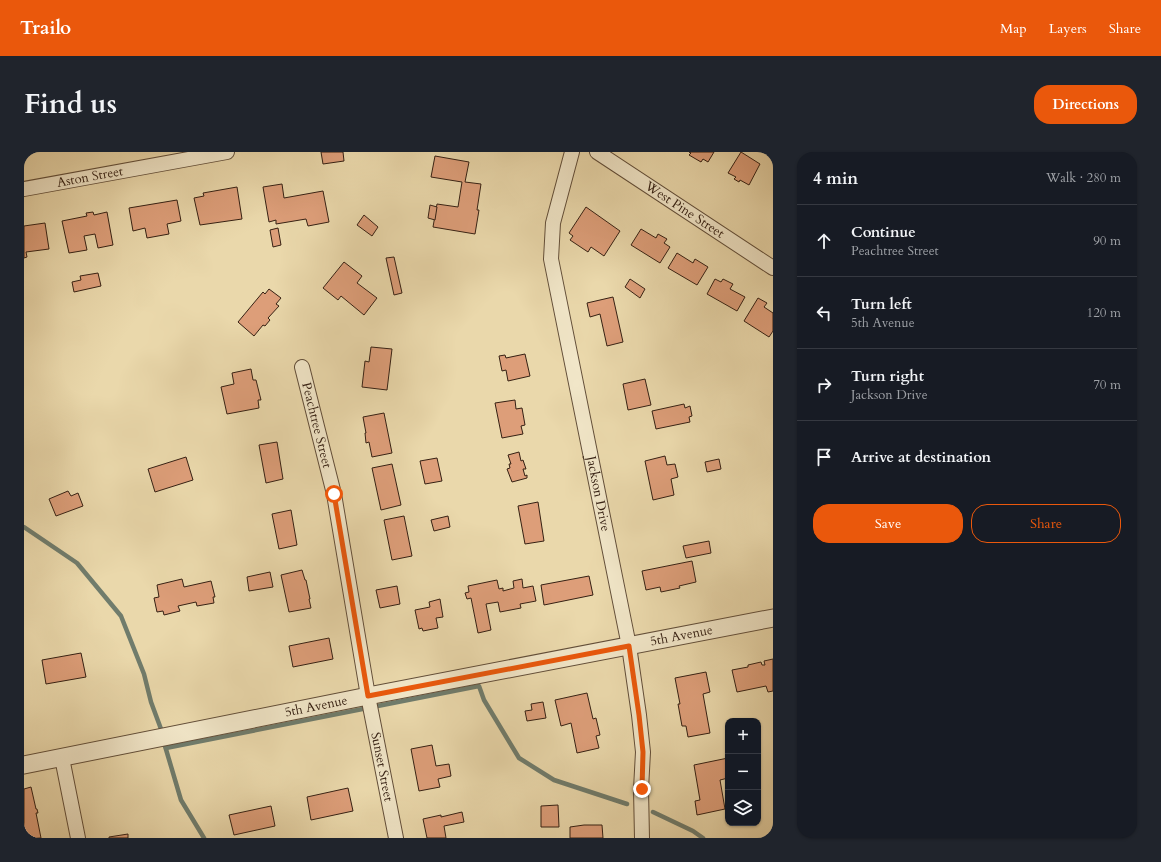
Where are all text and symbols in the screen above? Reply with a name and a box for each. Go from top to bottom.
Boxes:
text: Trailo [20,15,71,41]
text: Map [1000,19,1027,38]
text: Layers [1049,19,1087,38]
text: Share [1109,19,1141,38]
text: Find us [24,85,117,123]
button: Directions [1034,85,1137,124]
street label: Aston Street [55,162,124,192]
text: 4 min [813,167,858,190]
text: Walk · 280 m [1046,169,1121,187]
street label: West Pine Street [641,176,728,243]
text: Continue [851,222,916,242]
icon: ahead [813,230,835,252]
text: 90 m [1093,232,1121,250]
text: Peachtree Street [851,242,939,260]
text: Turn left [851,294,912,314]
icon: left [813,302,835,324]
text: 120 m [1087,304,1121,322]
text: 5th Avenue [851,314,915,332]
text: Turn right [851,366,924,386]
icon: right [813,374,835,396]
text: 70 m [1093,376,1121,394]
street label: Peachtree Street [297,380,336,470]
text: Jackson Drive [851,386,928,404]
icon: arrive [813,446,835,468]
text: Arrive at destination [851,447,991,467]
street label: Jackson Drive [582,452,615,533]
route start [325,485,343,503]
button: Save [813,504,963,543]
button: Share [971,504,1121,543]
street label: 5th Avenue [648,621,714,650]
street label: 5th Avenue [283,691,349,721]
map controls [725,718,761,826]
button: + [725,718,761,754]
street label: Sunset Street [366,731,398,803]
button: − [725,754,761,790]
route end [633,780,651,798]
button: layers [725,790,761,826]

